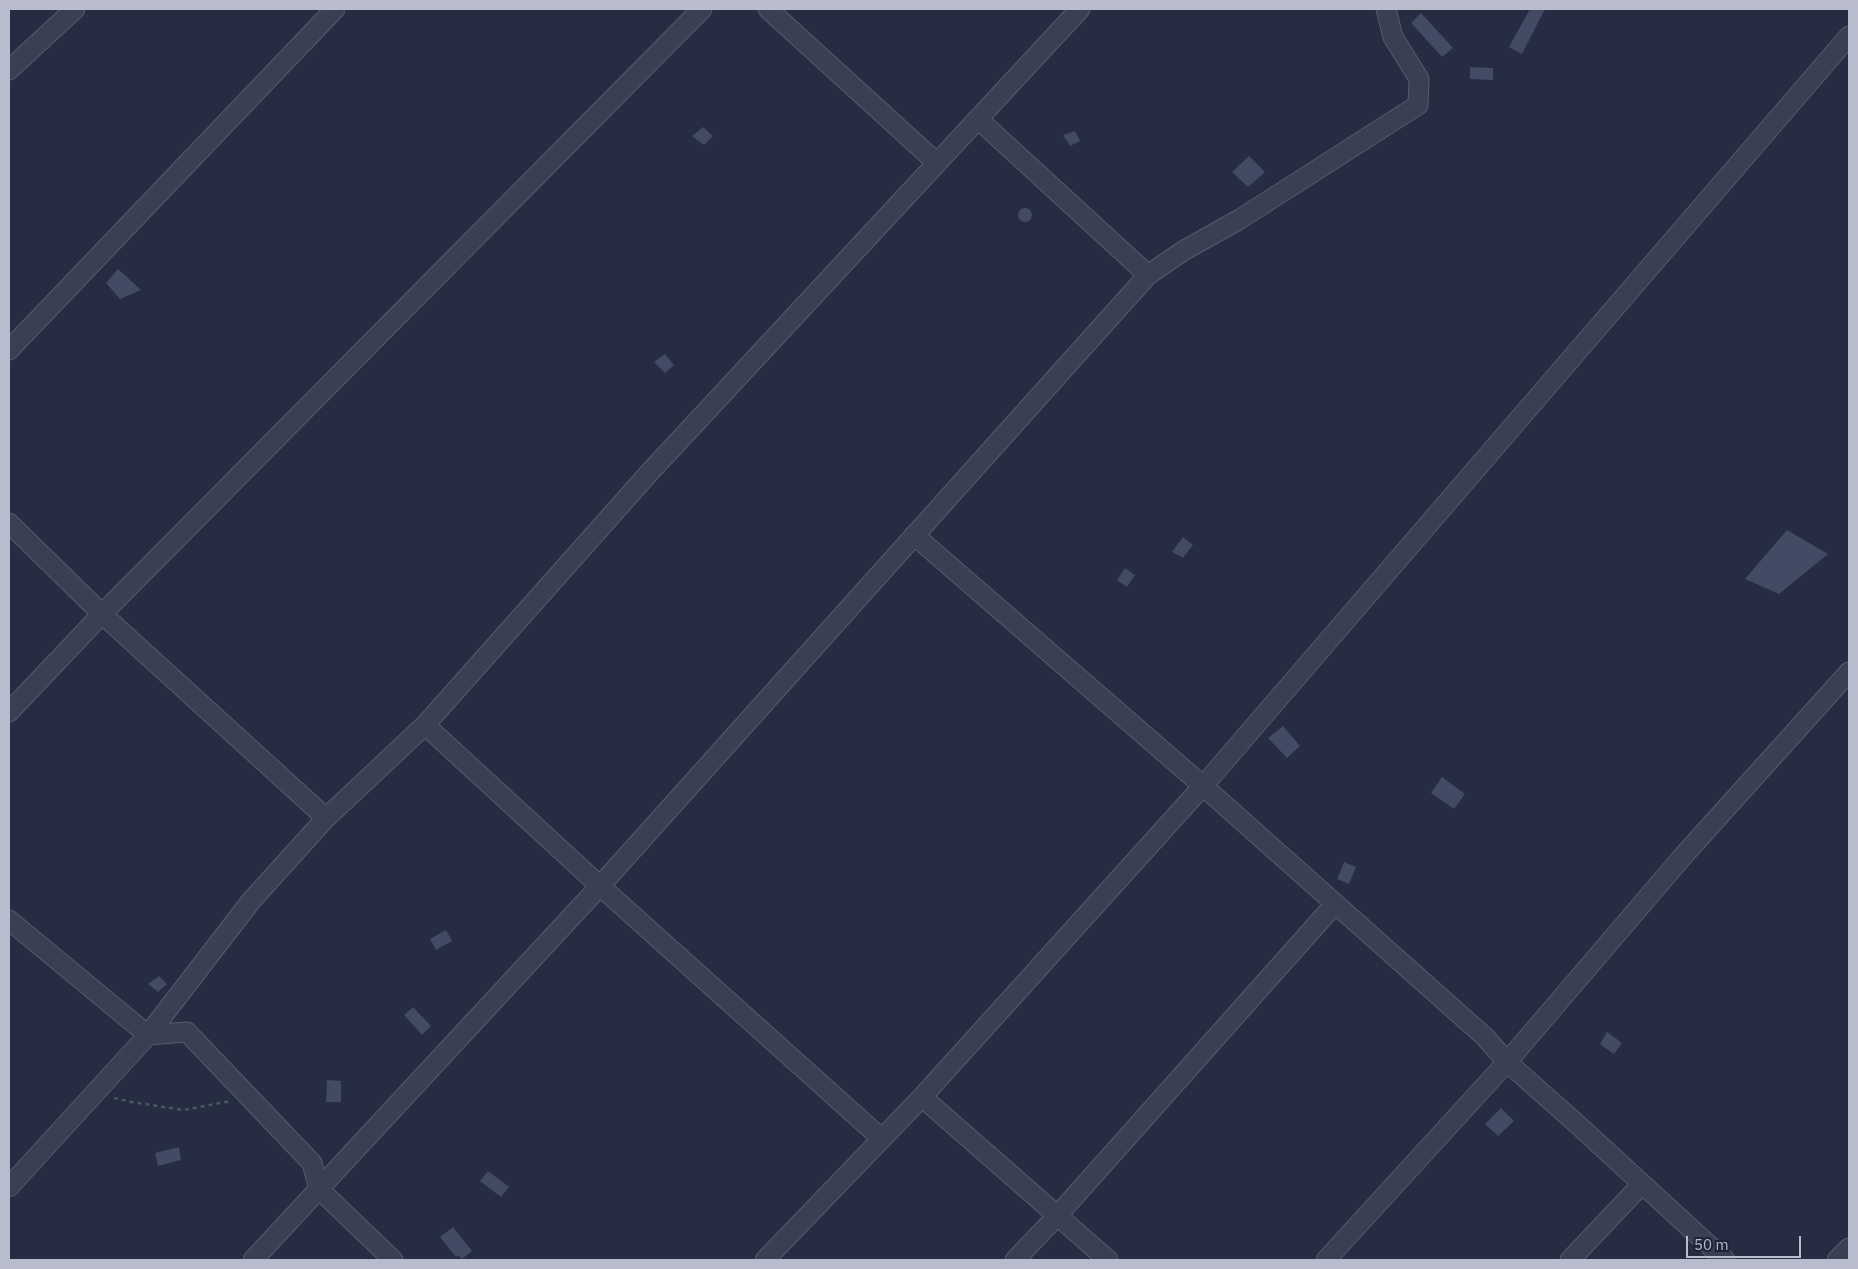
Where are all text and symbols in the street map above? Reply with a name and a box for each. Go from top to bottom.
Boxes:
scale bar [1688,1226,1803,1258]
text: 50 m [1694,1235,1729,1254]

